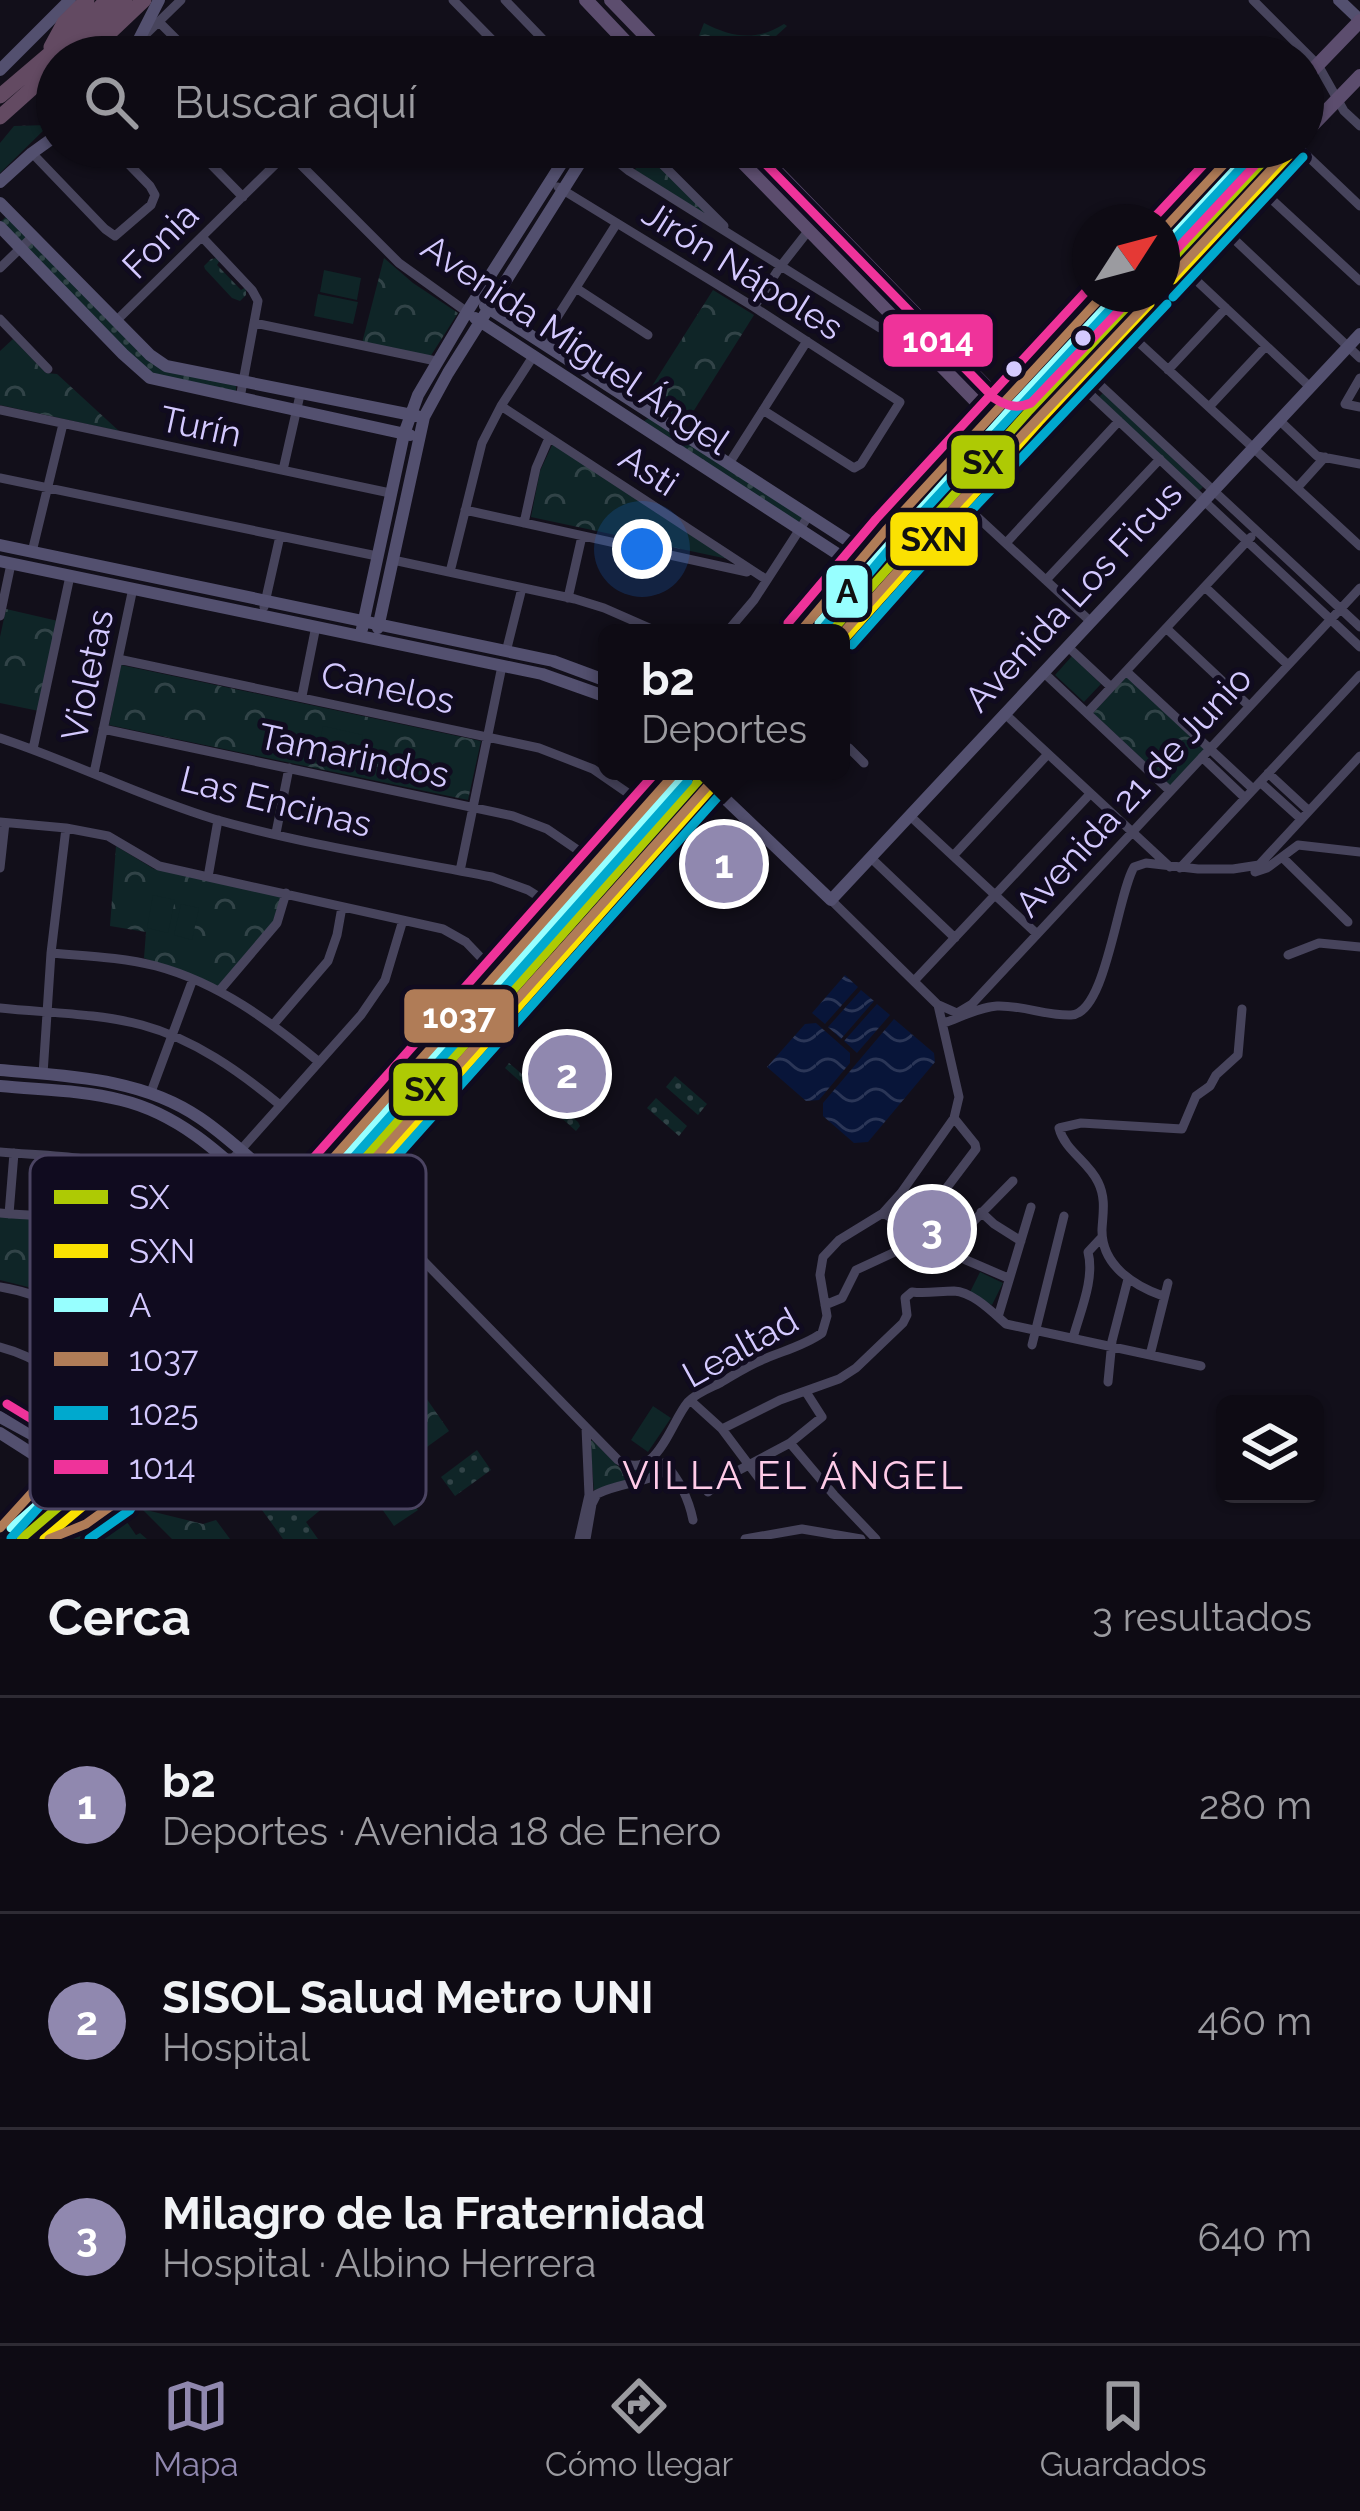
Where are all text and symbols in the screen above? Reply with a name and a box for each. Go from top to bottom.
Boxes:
search box [36,36,1324,168]
icon: search [78,69,144,135]
text: Buscar aquí [174,76,417,129]
street label: Jirón Nápoles [635,192,851,348]
street label: Fonia [113,193,207,287]
north arrow [1072,204,1180,312]
street label: Avenida Miguel Ángel [414,225,738,463]
line badge: 1014 [881,312,995,369]
text: 1014 [902,321,974,360]
unlabelled marker [1072,327,1094,349]
unlabelled marker [1003,358,1025,380]
street label: Turín [157,397,245,455]
line badge: SX [949,433,1017,491]
street label: Asti [612,436,686,504]
text: SX [962,443,1004,482]
street label: Avenida Los Ficus [956,472,1190,720]
line badge: SXN [888,510,980,568]
your location [612,519,672,579]
text: SXN [901,520,967,559]
line badge: A [824,563,870,620]
text: A [836,572,859,611]
street label: Violetas [53,605,121,745]
popup [598,624,850,780]
street label: Canelos [318,652,458,722]
text: b2 [641,653,695,706]
street label: Avenida 21 de Junio [1006,657,1260,925]
text: Deportes [641,706,807,752]
street label: Tamarindos [255,714,453,796]
street label: Las Encinas [176,757,376,845]
pin: 1 [685,819,763,909]
line badge: 1037 [402,987,516,1045]
text: 1037 [422,997,496,1036]
pin: 2 [528,1029,606,1119]
line badge: SX [391,1061,460,1118]
text: SX [404,1070,446,1109]
legend [30,1155,426,1509]
text: SX [129,1178,170,1217]
pin: 3 [893,1184,971,1274]
text: SXN [129,1232,195,1271]
text: A [129,1286,151,1325]
street label: Lealtad [675,1298,805,1396]
text: 1037 [129,1340,199,1379]
text: 1025 [129,1394,199,1433]
map controls [1216,1395,1324,1503]
button: layers [1216,1395,1324,1503]
text: 1014 [129,1448,195,1487]
district label: VILLA EL ÁNGEL [622,1452,966,1498]
text: Cerca [48,1587,191,1647]
text: 3 resultados [1092,1594,1312,1640]
text: b2 [162,1755,216,1808]
text: 1 [77,1782,97,1828]
text: 280 m [1199,1782,1312,1828]
text: Deportes · Avenida 18 de Enero [162,1808,721,1854]
text: SISOL Salud Metro UNI [162,1971,654,2024]
text: 2 [76,1998,98,2044]
text: 460 m [1198,1998,1312,2044]
text: Hospital [162,2024,310,2070]
text: Milagro de la Fraternidad [162,2187,705,2240]
text: 3 [76,2214,98,2260]
text: 640 m [1198,2214,1312,2260]
text: Hospital · Albino Herrera [162,2240,596,2286]
tab: Mapa [153,2373,238,2484]
tab: Cómo llegar [545,2373,733,2484]
tab: Guardados [1040,2373,1207,2484]

